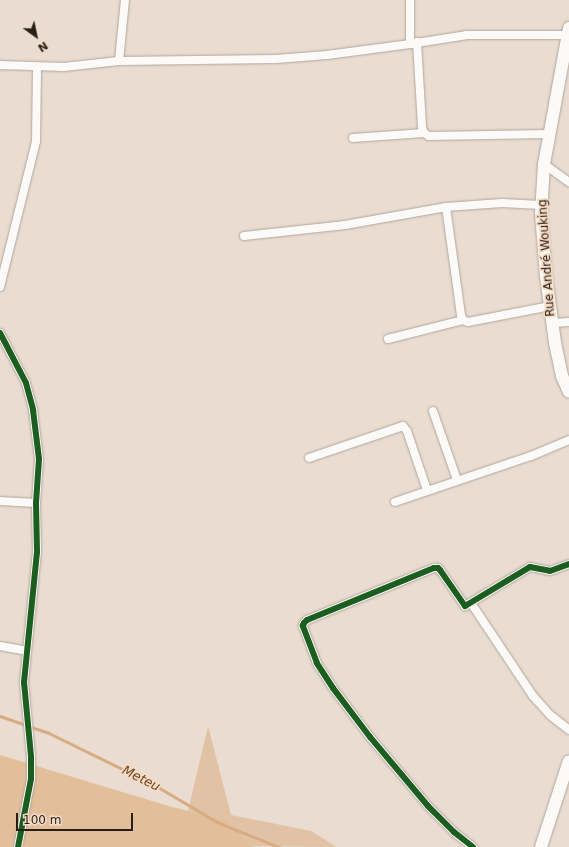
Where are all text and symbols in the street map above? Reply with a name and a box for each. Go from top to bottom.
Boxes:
north arrow [16,16,56,56]
text: N [35,39,50,54]
street label: Rue André Wouking [536,199,558,317]
water label: Meteu [119,763,163,795]
scale bar [18,805,135,831]
text: 100 m [23,813,61,827]

